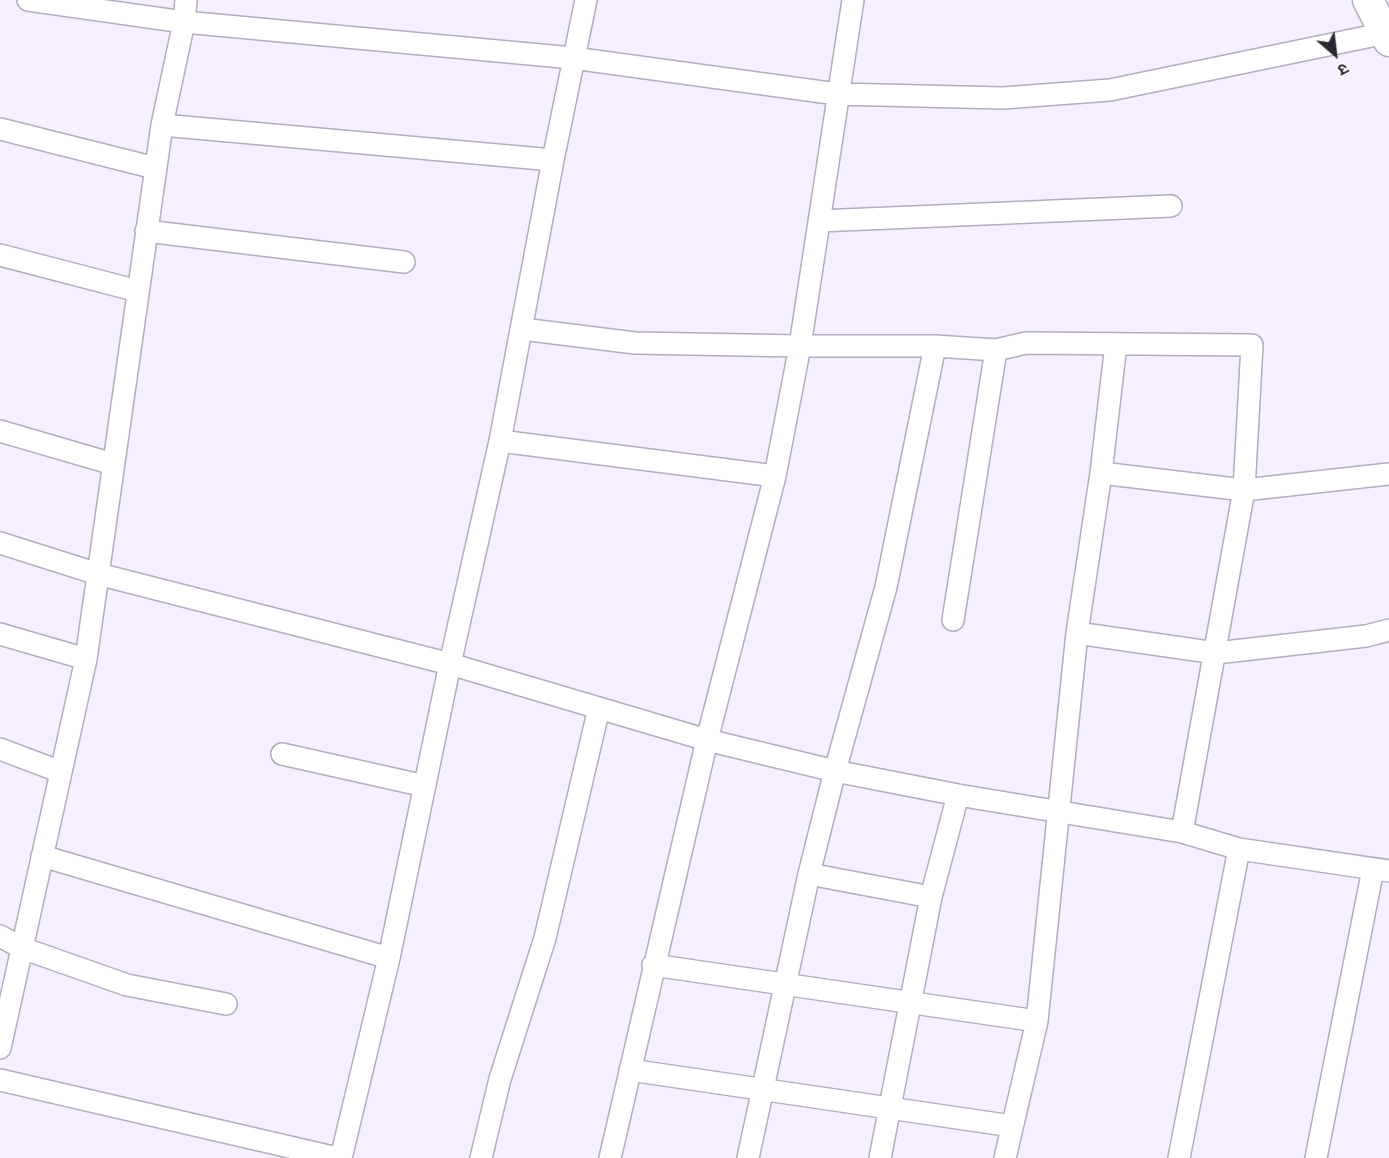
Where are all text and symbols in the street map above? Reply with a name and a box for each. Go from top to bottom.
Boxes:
north arrow [1305,24,1365,84]
text: उ [1334,58,1353,82]

